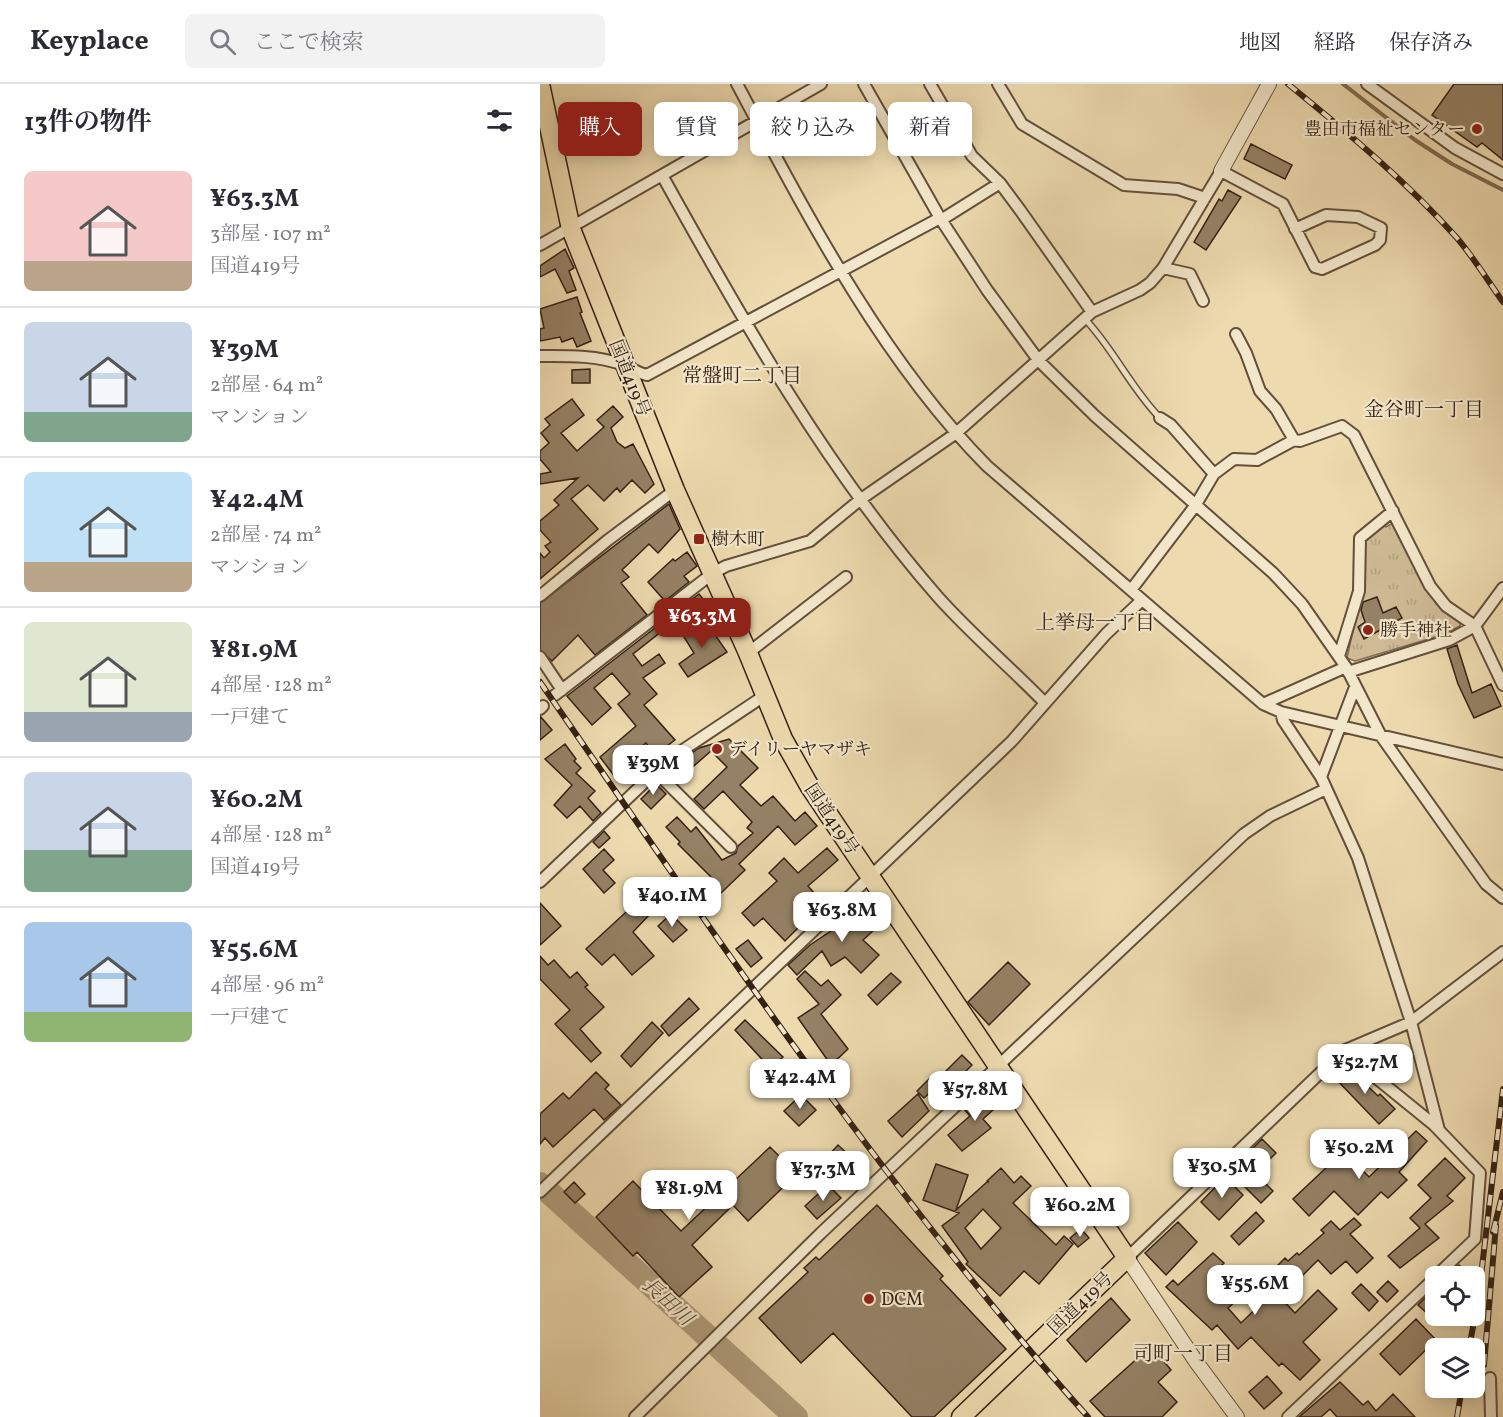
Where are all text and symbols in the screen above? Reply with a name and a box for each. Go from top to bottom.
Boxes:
search box [185,14,605,68]
text: Keyplace [30,22,149,61]
icon: search [206,25,239,58]
text: ここで検索 [254,28,364,59]
text: 地図 [1239,29,1281,58]
text: 経路 [1314,29,1356,58]
text: 保存済み [1389,29,1473,58]
chip: 購入 [558,102,642,156]
chip: 賃貸 [654,102,738,156]
chip: 絞り込み [750,102,876,156]
chip: 新着 [888,102,972,156]
icon: filters [483,104,516,137]
text: 13件の物件 [24,105,152,141]
place label: 豊田市福祉センター [1304,118,1465,143]
marker: 豊田市福祉センター [1470,122,1484,136]
text: ¥63.3M [210,181,299,217]
icon: home [72,195,144,267]
text: 3部屋 · 107 m² [210,221,331,249]
text: 国道419号 [210,253,300,281]
text: ¥39M [210,332,279,368]
street label: 国道419号 [602,336,655,421]
icon: home [72,346,144,418]
district label: 常盤町二丁目 [682,363,802,391]
text: 2部屋 · 64 m² [210,372,323,400]
district label: 金谷町一丁目 [1364,397,1484,425]
text: マンション [210,404,309,432]
text: ¥42.4M [210,482,304,518]
icon: home [72,496,144,568]
text: 2部屋 · 74 m² [210,522,321,550]
place label: 樹木町 [711,528,765,553]
marker: 樹木町 [692,532,706,546]
text: マンション [210,554,309,582]
pin: ¥63.3M [653,598,751,649]
text: ¥63.3M [668,603,736,631]
district label: 上挙母一丁目 [1035,610,1155,638]
place label: 勝手神社 [1380,619,1452,644]
marker: 勝手神社 [1361,623,1375,637]
text: ¥81.9M [210,632,298,668]
icon: home [72,646,144,718]
text: 4部屋 · 128 m² [210,672,332,700]
text: 一戸建て [210,704,290,732]
place label: デイリーヤマザキ [729,738,872,763]
marker: デイリーヤマザキ [710,742,724,756]
pin: ¥39M [617,745,689,796]
text: ¥39M [627,750,679,778]
street label: 国道419号 [798,779,864,860]
text: ¥60.2M [210,782,303,818]
icon: home [72,796,144,868]
text: 4部屋 · 128 m² [210,822,332,850]
text: 国道419号 [210,854,300,882]
pin: ¥40.1M [623,877,721,928]
text: ¥40.1M [637,882,707,910]
pin: ¥63.8M [793,892,891,943]
text: ¥63.8M [807,897,877,925]
text: ¥55.6M [210,932,298,968]
icon: home [72,946,144,1018]
text: 4部屋 · 96 m² [210,972,324,1000]
text: 一戸建て [210,1004,290,1032]
pin: ¥52.7M [1316,1044,1414,1095]
text: ¥52.7M [1332,1049,1398,1077]
pin: ¥42.4M [751,1059,849,1110]
text: ¥42.4M [764,1064,836,1092]
pin: ¥57.8M [926,1071,1024,1122]
text: ¥57.8M [942,1076,1008,1104]
pin: ¥50.2M [1310,1129,1408,1180]
text: ¥50.2M [1324,1134,1394,1162]
pin: ¥30.5M [1173,1148,1271,1199]
pin: ¥37.3M [774,1151,872,1202]
text: ¥30.5M [1187,1153,1257,1181]
text: ¥37.3M [790,1156,856,1184]
pin: ¥81.9M [640,1170,738,1221]
text: ¥81.9M [655,1175,723,1203]
pin: ¥60.2M [1031,1187,1129,1238]
text: ¥60.2M [1044,1192,1116,1220]
pin: ¥55.6M [1206,1265,1304,1316]
map controls [1425,1266,1485,1398]
button: locate [1425,1266,1485,1326]
street label: 国道419号 [1043,1267,1119,1341]
text: ¥55.6M [1221,1270,1289,1298]
water label: 長田川 [635,1272,700,1334]
place label: DCM [881,1288,923,1313]
marker: DCM [862,1292,876,1306]
button: layers [1425,1338,1485,1398]
district label: 司町一丁目 [1133,1341,1233,1369]

